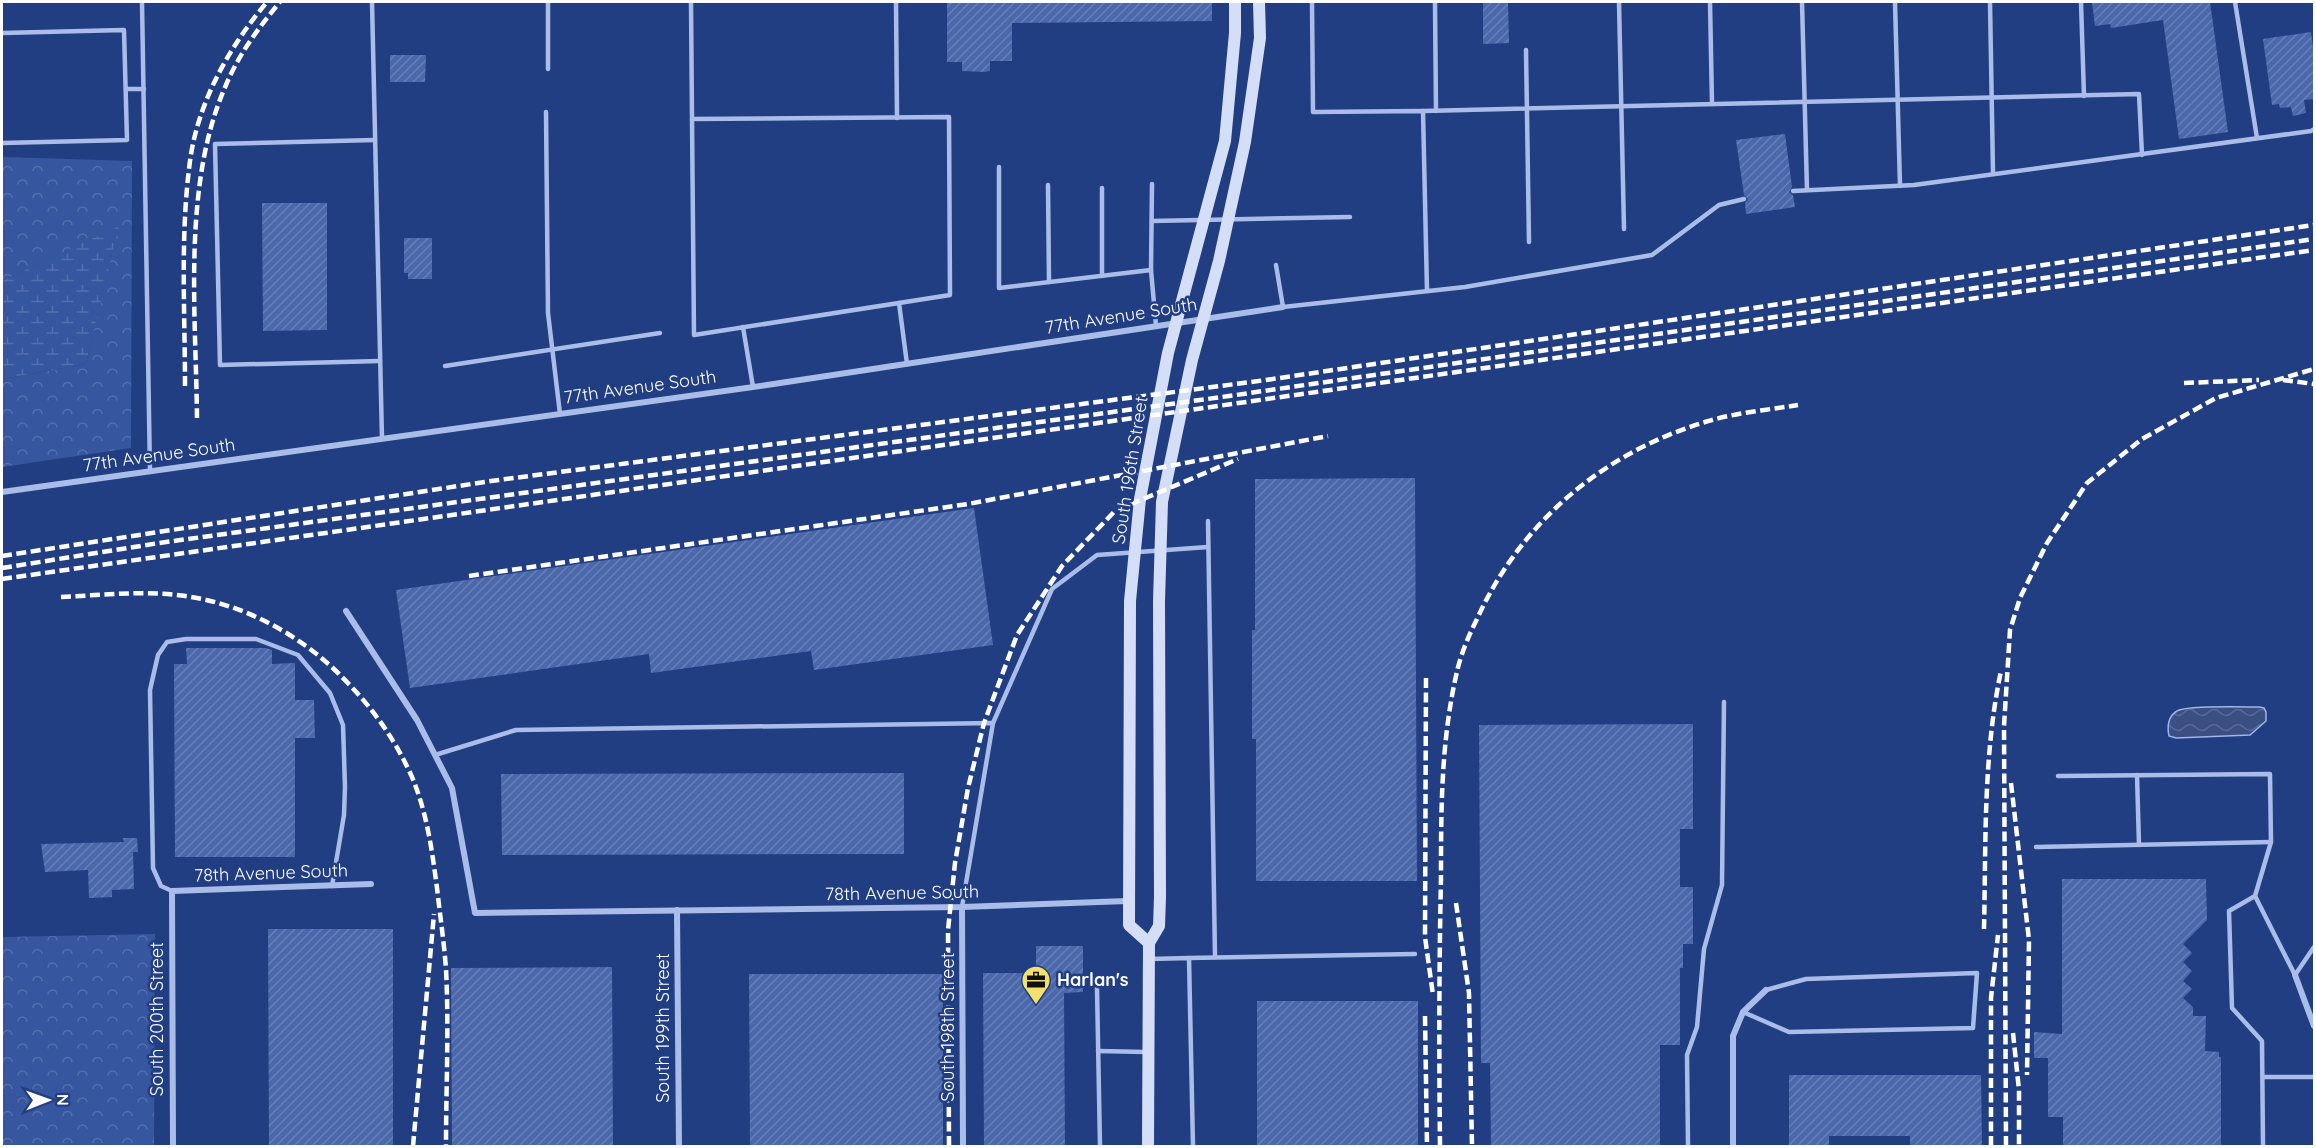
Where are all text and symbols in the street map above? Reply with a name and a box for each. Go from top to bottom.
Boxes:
street label: 77th Avenue South [1043,292,1199,339]
street label: 77th Avenue South [562,364,718,409]
street label: South 196th Street [1106,394,1153,545]
street label: 77th Avenue South [81,432,237,477]
street label: 78th Avenue South [194,858,348,887]
street label: 78th Avenue South [825,880,979,905]
street label: South 200th Street [145,942,168,1096]
street label: South 198th Street [936,952,959,1102]
street label: South 199th Street [651,953,674,1103]
office icon: Harlan's [1020,964,1052,1006]
place label: Harlan's [1057,968,1129,991]
north arrow [18,1070,78,1130]
text: N [53,1094,73,1106]

